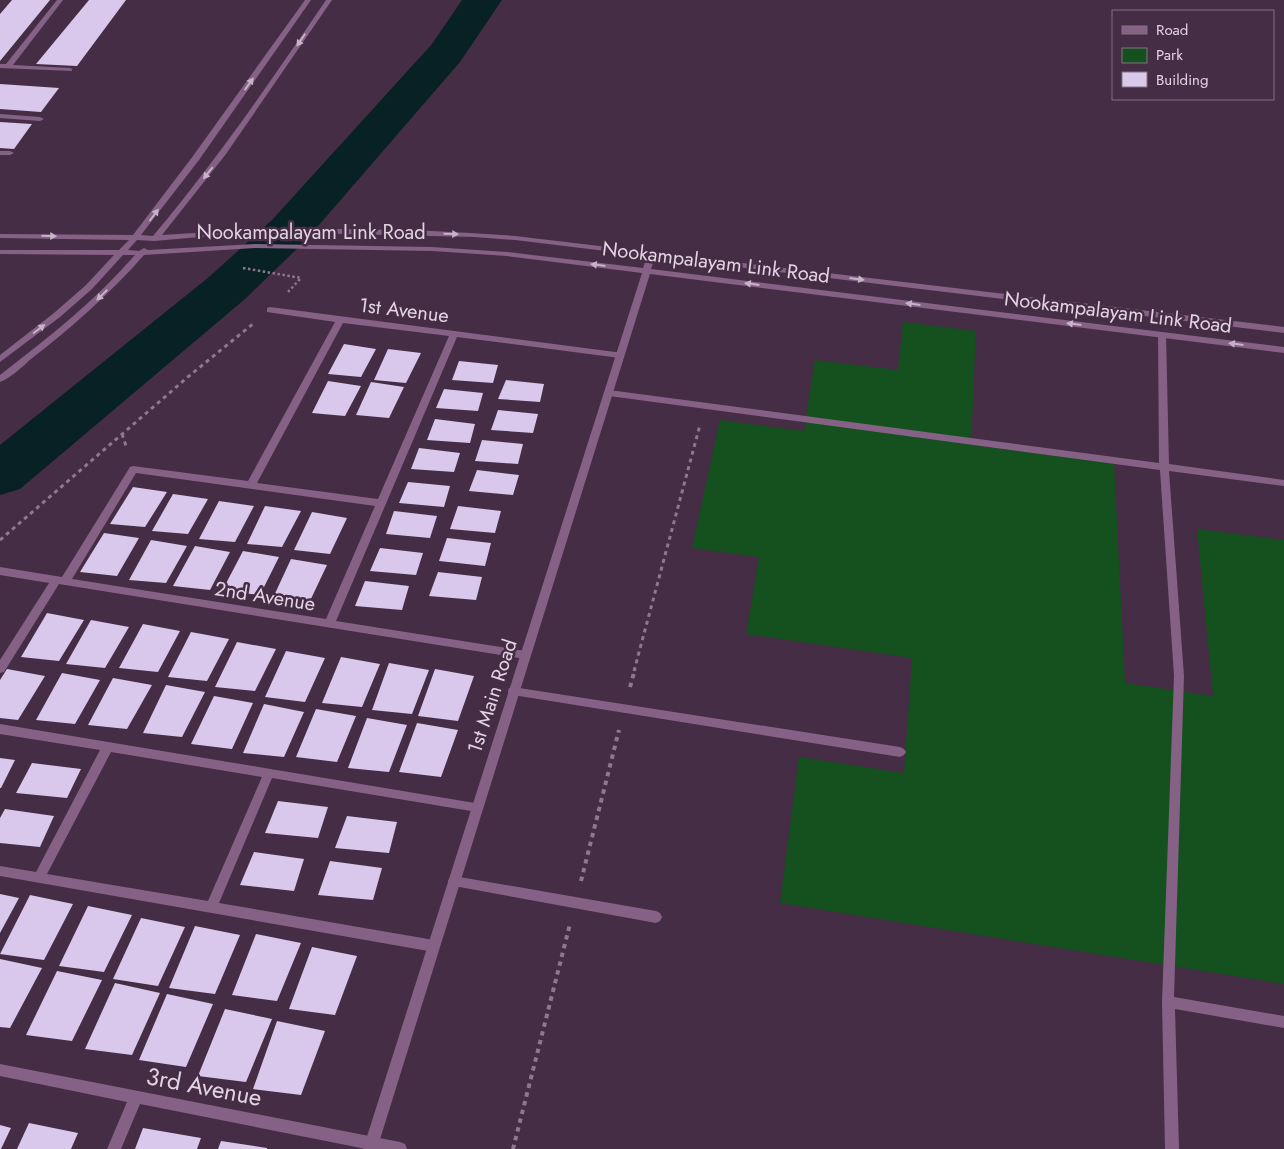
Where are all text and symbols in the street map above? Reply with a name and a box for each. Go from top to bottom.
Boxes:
legend [1112,10,1274,100]
text: Road [1156,19,1188,41]
one-way arrow [296,34,306,47]
text: Park [1156,44,1183,66]
text: Building [1156,69,1208,91]
one-way arrow [244,77,254,90]
one-way arrow [202,166,213,179]
one-way arrow [148,209,159,222]
street label: Nookampalayam Link Road [196,218,426,247]
one-way arrow [444,231,460,239]
one-way arrow [41,232,57,240]
street label: Nookampalayam Link Road [600,234,831,291]
one-way arrow [590,261,606,269]
one-way arrow [849,275,865,283]
one-way arrow [743,280,759,288]
street label: Nookampalayam Link Road [1002,284,1233,341]
one-way arrow [97,289,109,301]
street label: 1st Avenue [357,291,450,330]
one-way arrow [905,300,921,308]
one-way arrow [1066,320,1082,328]
one-way arrow [32,324,45,335]
one-way arrow [1227,340,1243,348]
street label: 2nd Avenue [212,574,317,619]
street label: 1st Main Road [460,635,525,757]
street label: 3rd Avenue [143,1058,265,1115]

